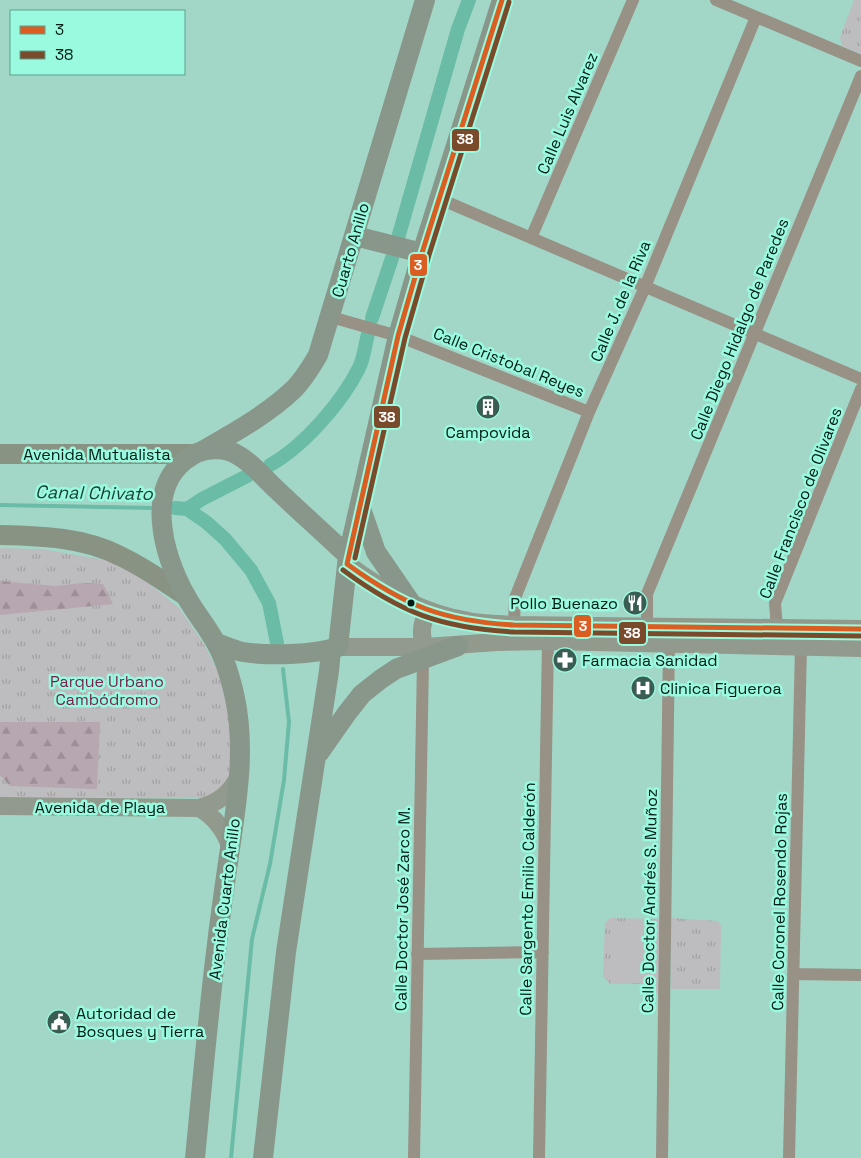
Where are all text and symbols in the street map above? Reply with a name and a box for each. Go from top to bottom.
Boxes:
legend [10,10,185,75]
text: 3 [55,20,64,39]
text: 38 [55,45,73,64]
street label: Calle Luis Alvarez [532,49,603,177]
line badge: 38 [451,128,480,152]
text: 38 [457,130,474,148]
street label: Cuarto Anillo [327,200,374,300]
street label: Calle Diego Hidalgo de Paredes [685,215,794,443]
street label: Calle J. de la Riva [585,237,655,365]
line badge: 3 [409,253,428,277]
text: 3 [414,256,422,274]
street label: Calle Cristobal Reyes [430,323,587,402]
building icon: Campovida [475,394,501,420]
street label: Calle Francisco de Olivares [754,404,847,602]
line badge: 38 [373,405,401,429]
text: 38 [379,408,396,426]
place label: Campovida [445,422,531,443]
street label: Avenida Mutualista [23,444,171,465]
water label: Canal Chivato [35,480,154,505]
restaurant icon: Pollo Buenazo [622,590,648,616]
place label: Pollo Buenazo [510,593,618,614]
unlabelled marker [406,598,416,608]
line badge: 3 [573,614,592,638]
text: 3 [579,617,587,635]
line badge: 38 [618,621,647,645]
text: 38 [624,624,641,642]
pharmacy icon: Farmacia Sanidad [552,647,578,673]
place label: Farmacia Sanidad [582,650,718,671]
park label: Parque Urbano Cambódromo [50,671,164,710]
hospital icon: Clinica Figueroa [630,675,656,701]
place label: Clinica Figueroa [660,678,782,699]
street label: Calle Sargento Emilio Calderón [515,782,540,1016]
street label: Calle Doctor Andrés S. Muñoz [637,789,662,1013]
street label: Calle Coronel Rosendo Rojas [767,793,792,1011]
street label: Avenida de Playa [35,797,165,818]
street label: Calle Doctor José Zarco M. [390,807,415,1011]
street label: Avenida Cuarto Anillo [204,817,245,981]
place label: Autoridad de Bosques y Tierra [76,1003,204,1042]
public building icon: Autoridad de Bosques y Tierra [46,1009,72,1035]

